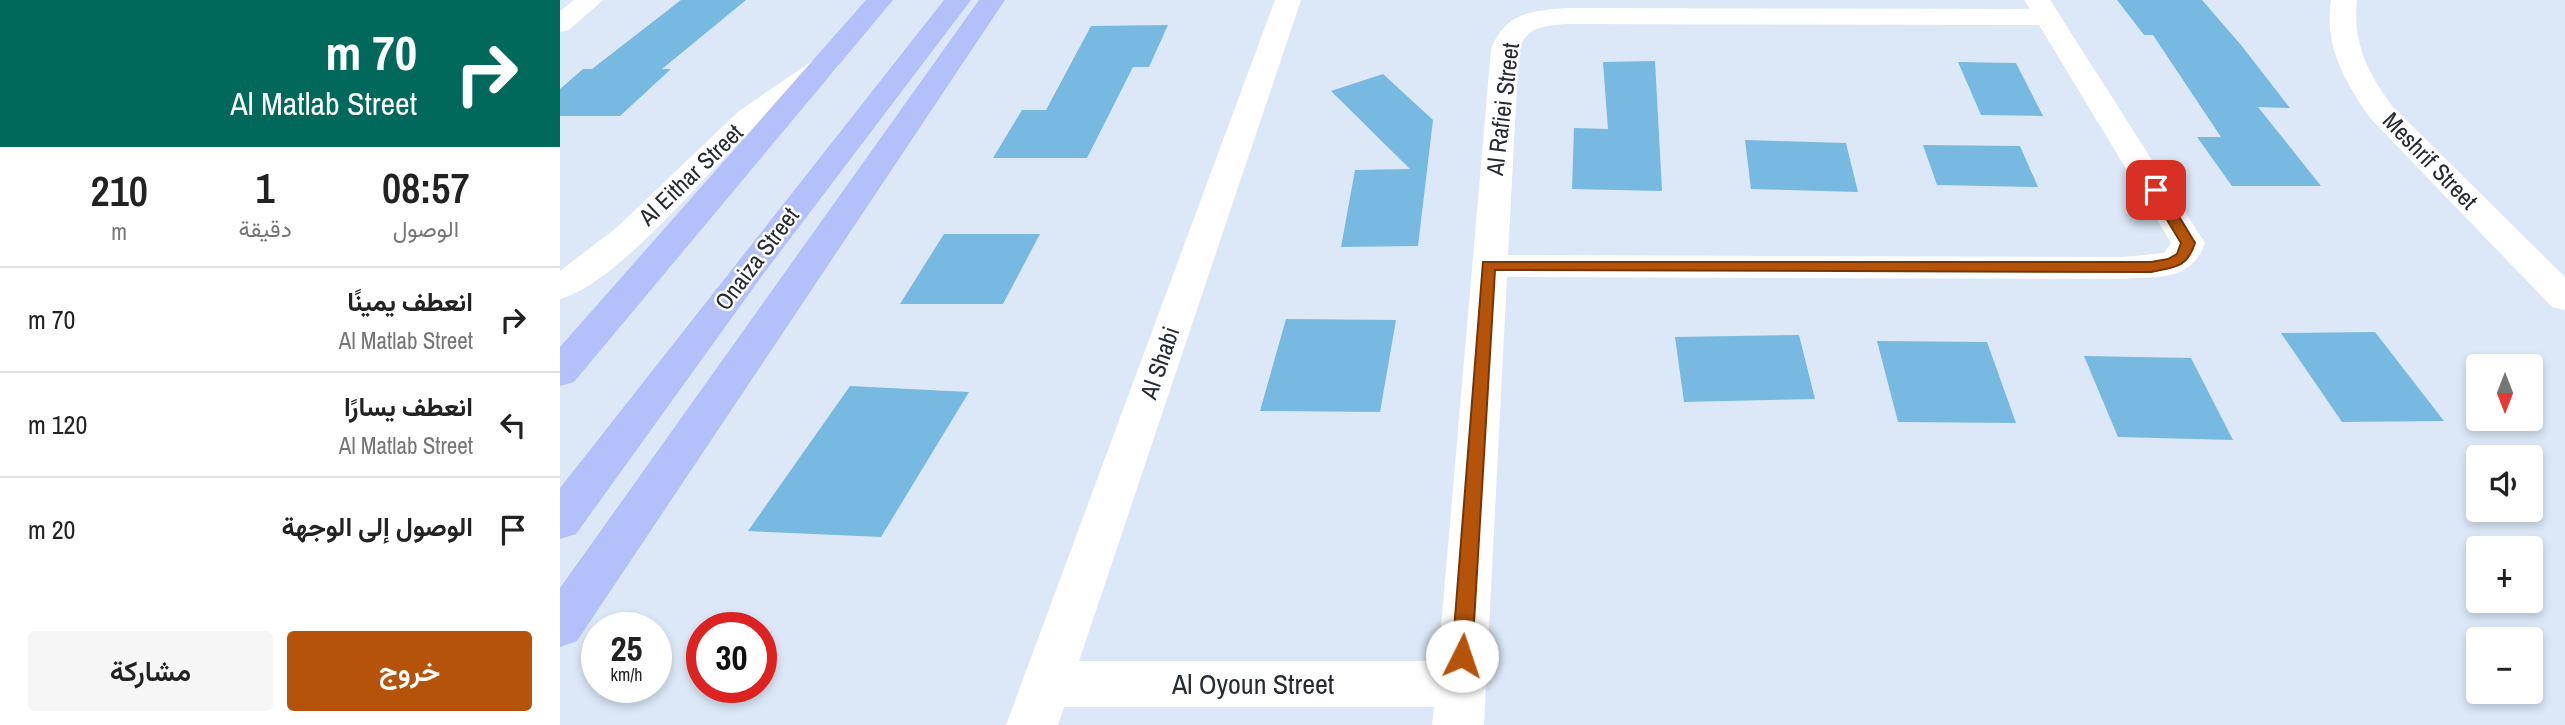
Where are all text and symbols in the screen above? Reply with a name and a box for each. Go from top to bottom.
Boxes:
text: 70 m [325,19,417,85]
icon: right [441,28,532,119]
street label: Al Rafiei Street [1478,40,1526,178]
text: Al Matlab Street [230,82,417,125]
street label: Meshrif Street [2376,105,2486,216]
street label: Al Eithar Street [630,116,750,233]
text: 1 [255,160,275,216]
text: 08:57 [382,160,470,216]
pin [2126,160,2186,220]
text: 210 [90,163,148,219]
icon: arrive [2137,171,2175,209]
street label: Onaiza Street [707,200,806,317]
text: دقيقة [238,213,292,244]
text: الوصول [393,213,459,244]
text: m [111,216,127,247]
text: انعطف يمينًا [347,284,473,319]
icon: right [494,301,532,339]
text: 70 m [28,302,75,337]
street label: Al Shabi [1131,322,1186,404]
text: Al Matlab Street [339,325,473,356]
north arrow [2466,354,2543,430]
map controls [2466,354,2543,704]
text: انعطف يسارًا [344,389,473,424]
icon: left [494,406,532,444]
text: 120 m [28,407,87,442]
text: Al Matlab Street [339,430,473,461]
button: sound [2466,445,2543,522]
text: الوصول إلى الوجهة [281,509,473,544]
icon: arrive [494,511,532,549]
text: 20 m [28,512,75,547]
button: + [2466,536,2543,613]
speed limit sign: 30 [686,612,777,703]
position arrow [1425,619,1499,693]
text: 25 [611,625,642,672]
button: − [2466,627,2543,704]
button: مشاركة [28,631,273,711]
button: خروج [287,631,532,711]
text: km/h [611,662,643,687]
street label: Al Oyoun Street [1171,665,1334,703]

